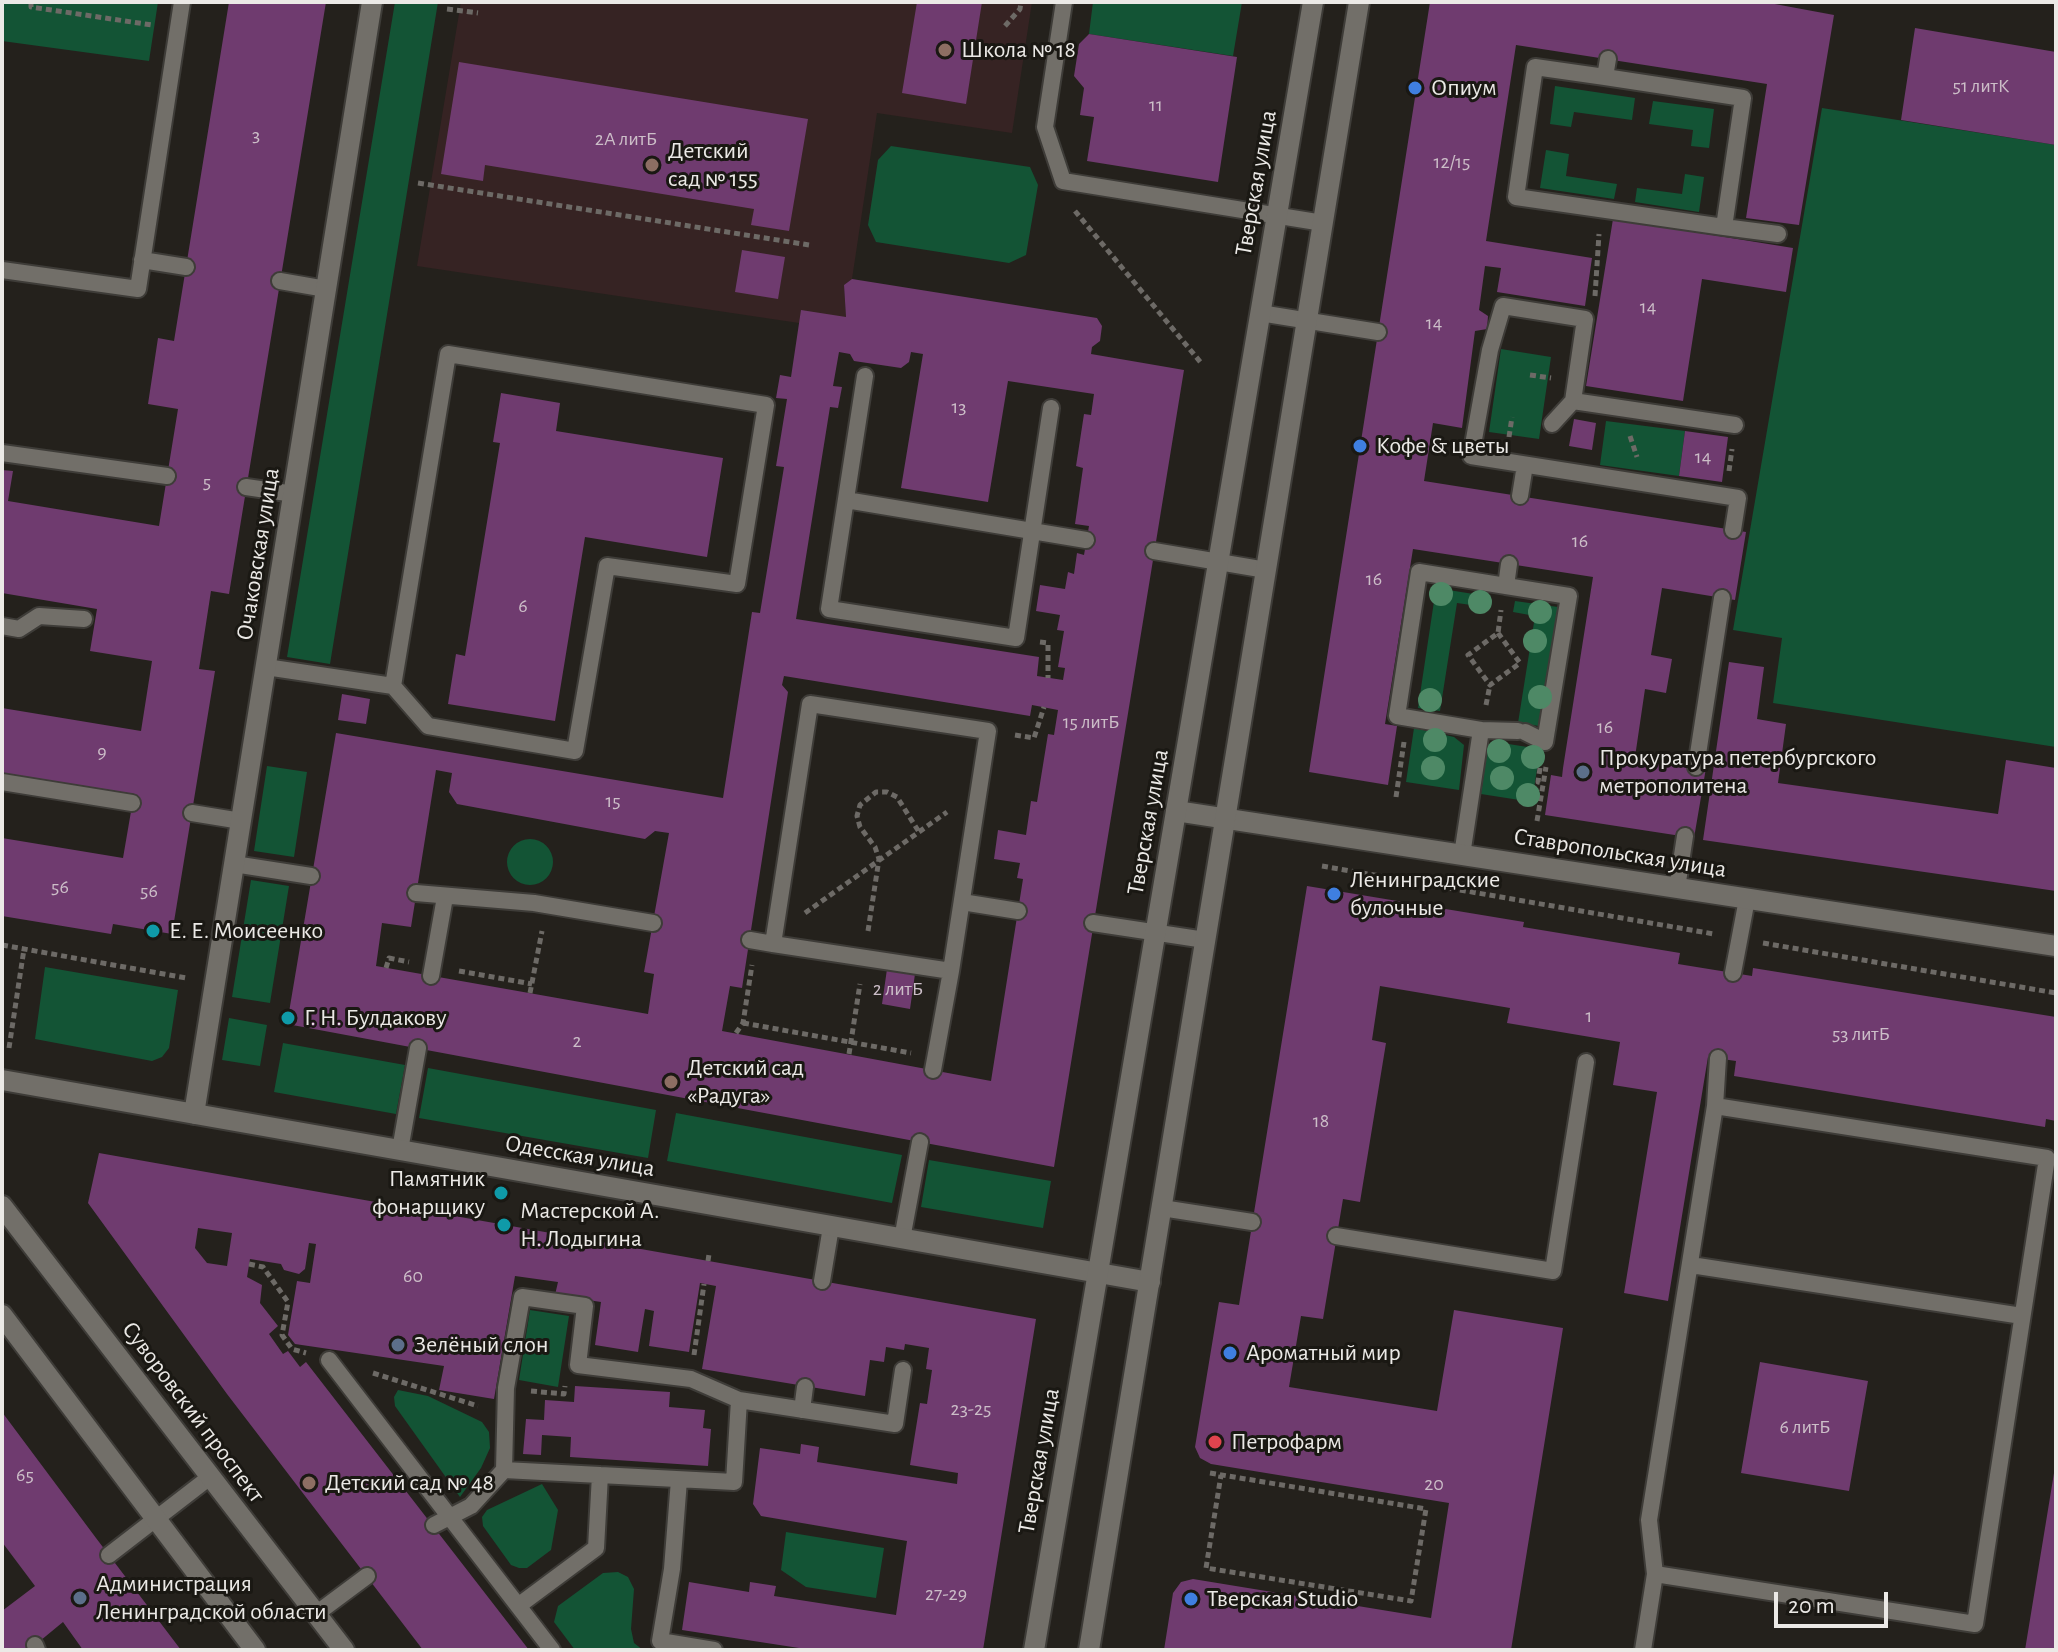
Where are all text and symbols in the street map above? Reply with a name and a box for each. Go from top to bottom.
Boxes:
place label: Школа № 18 [961,36,1076,64]
marker: Школа № 18 [936,41,954,59]
place label: Опиум [1431,74,1497,102]
house number: 51 литК [1953,74,2009,98]
marker: Опиум [1406,79,1424,97]
house number: 11 [1149,93,1163,117]
street label: Тверская улица [1229,108,1283,258]
house number: 3 [252,123,260,147]
house number: 2А литБ [595,127,657,151]
place label: Детский сад № 155 [668,137,758,193]
house number: 12/15 [1434,150,1470,174]
marker: Детский сад № 155 [643,156,661,174]
house number: 14 [1640,295,1656,319]
house number: 14 [1426,311,1442,335]
house number: 13 [951,395,967,419]
place label: Кофе & цветы [1376,432,1509,460]
marker: Кофе & цветы [1351,437,1369,455]
house number: 14 [1695,445,1711,469]
street label: Очаковская улица [230,466,286,642]
house number: 5 [203,470,211,494]
house number: 16 [1572,529,1588,553]
house number: 16 [1366,567,1382,591]
house number: 6 [518,594,528,618]
house number: 15 литБ [1063,710,1119,734]
house number: 16 [1597,715,1613,739]
house number: 9 [97,740,107,764]
place label: Прокуратура петербургского метрополитена [1599,744,1876,800]
street label: Тверская улица [1121,747,1175,897]
marker: Прокуратура петербургского метрополитена [1574,763,1592,781]
house number: 15 [605,789,621,813]
street label: Ставропольская улица [1512,822,1728,884]
place label: Ленинградские булочные [1350,866,1500,922]
house number: 56 [51,875,69,899]
house number: 56 [140,879,158,903]
marker: Ленинградские булочные [1325,885,1343,903]
place label: Е. Е. Моисеенко [169,917,323,945]
marker: Е. Е. Моисеенко [144,922,162,940]
house number: 2 литБ [873,977,923,1001]
place label: Г. Н. Булдакову [304,1004,446,1032]
house number: 1 [1586,1004,1592,1028]
marker: Г. Н. Булдакову [279,1009,297,1027]
house number: 53 литБ [1832,1022,1890,1046]
house number: 2 [572,1029,582,1053]
place label: Детский сад «Радуга» [687,1054,804,1110]
marker: Детский сад «Радуга» [662,1073,680,1091]
house number: 18 [1313,1109,1329,1133]
street label: Одесская улица [503,1129,657,1183]
place label: Памятник фонарщику [372,1165,485,1221]
marker: Памятник фонарщику [492,1184,510,1202]
place label: Мастерской А. Н. Лодыгина [520,1197,659,1253]
marker: Мастерской А. Н. Лодыгина [495,1216,513,1234]
house number: 60 [403,1264,423,1288]
street label: Суворовский проспект [115,1316,271,1508]
place label: Зелёный слон [414,1331,548,1359]
marker: Зелёный слон [389,1336,407,1354]
place label: Ароматный мир [1246,1339,1401,1367]
marker: Ароматный мир [1221,1344,1239,1362]
street label: Тверская улица [1012,1386,1066,1536]
house number: 23-25 [951,1397,991,1421]
house number: 6 литБ [1780,1415,1830,1439]
place label: Петрофарм [1231,1428,1342,1456]
marker: Петрофарм [1206,1433,1224,1451]
house number: 65 [16,1463,34,1487]
place label: Детский сад № 48 [325,1469,494,1497]
house number: 20 [1424,1472,1444,1496]
marker: Детский сад № 48 [300,1474,318,1492]
place label: Администрация Ленинградской области [96,1570,327,1626]
scale bar [1778,1576,1892,1626]
house number: 27-29 [925,1582,967,1606]
place label: Тверская Studio [1207,1585,1358,1613]
marker: Администрация Ленинградской области [71,1589,89,1607]
marker: Тверская Studio [1182,1590,1200,1608]
text: 20 m [1788,1594,1835,1618]

